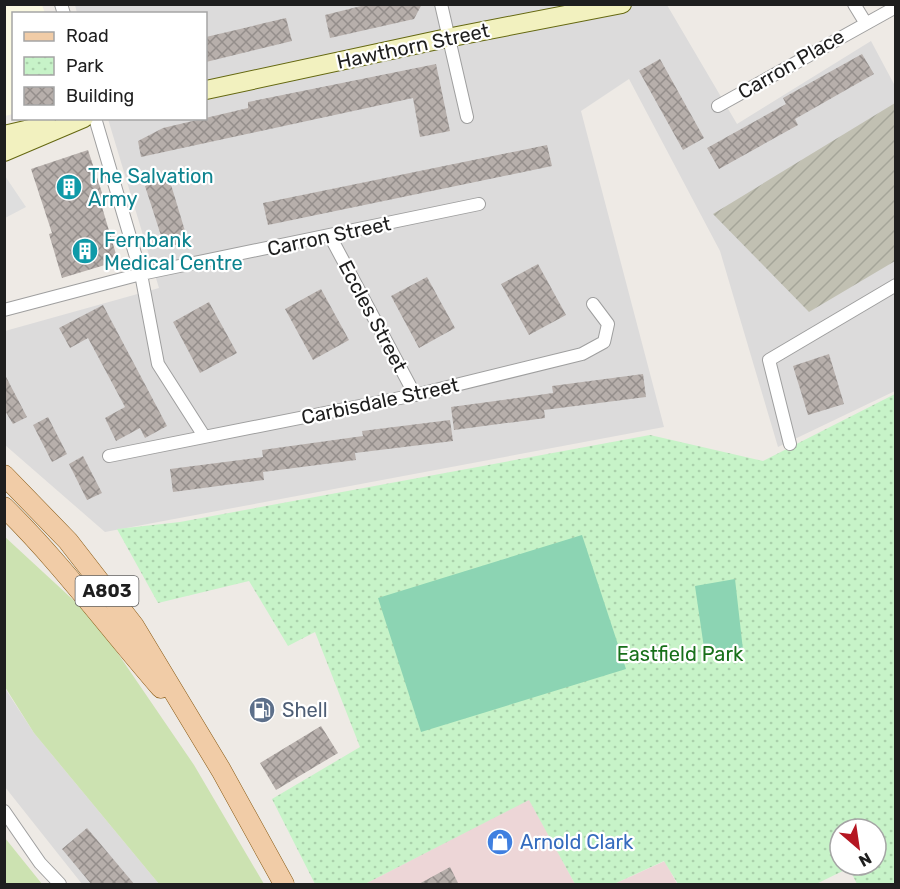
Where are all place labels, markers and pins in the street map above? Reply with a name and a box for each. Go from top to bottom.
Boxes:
place label: The Salvation Army [88,164,214,211]
building icon: The Salvation Army [54,172,84,202]
place label: Fernbank Medical Centre [104,228,243,275]
building icon: Fernbank Medical Centre [70,236,100,266]
fuel station icon: Shell [247,695,277,725]
place label: Shell [282,698,328,722]
shop icon: Arnold Clark [485,827,515,857]
place label: Arnold Clark [520,830,634,854]

